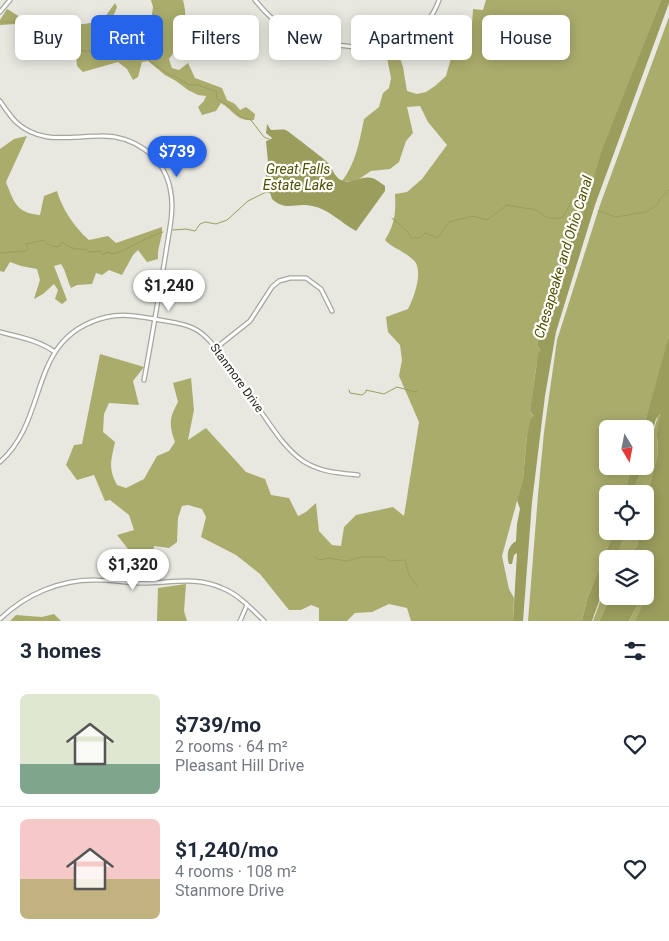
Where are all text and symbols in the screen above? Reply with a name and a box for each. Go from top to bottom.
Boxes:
chip: Buy [15,15,81,60]
chip: Rent [91,15,163,60]
chip: Filters [173,15,259,60]
chip: New [269,15,341,60]
chip: Apartment [351,15,472,60]
chip: House [482,15,570,60]
pin: $739 [147,136,207,178]
text: $739 [159,142,195,161]
water label: Great Falls Estate Lake [263,161,333,193]
water label: Chesapeake and Ohio Canal [531,173,596,340]
pin: $1,240 [128,270,210,312]
text: $1,240 [144,276,194,295]
street label: Stanmore Drive [207,341,267,415]
north arrow [599,420,654,475]
map controls [599,420,654,605]
button: locate [599,485,654,540]
pin: $1,320 [92,548,174,591]
button: layers [599,550,654,605]
text: $1,320 [108,555,158,574]
icon: filters [621,637,649,665]
text: 3 homes [20,639,101,663]
text: $739/mo [175,713,261,737]
icon: home [60,714,120,774]
icon: heart [621,730,649,758]
text: 2 rooms · 64 m² [175,737,288,756]
text: Pleasant Hill Drive [175,756,304,775]
text: $1,240/mo [175,838,278,862]
icon: home [60,839,120,899]
icon: heart [621,855,649,883]
text: 4 rooms · 108 m² [175,862,297,881]
text: Stanmore Drive [175,881,284,900]

